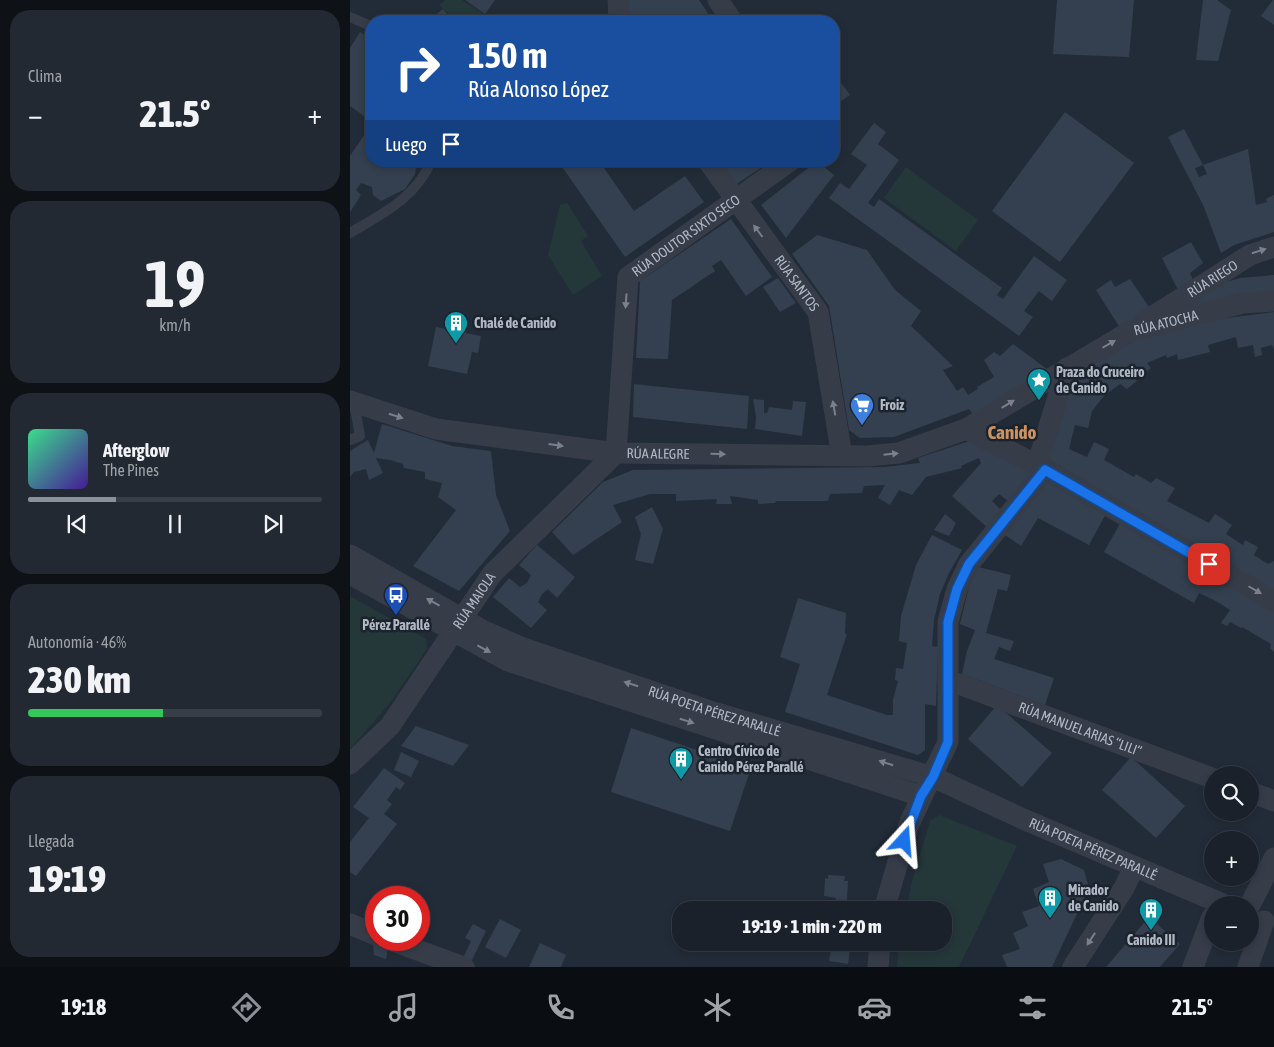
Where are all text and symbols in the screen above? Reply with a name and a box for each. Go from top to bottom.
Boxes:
icon: right [385,35,450,100]
text: 150 m [468,35,547,75]
text: Clima [28,67,62,85]
text: Rúa Alonso López [468,76,609,102]
text: 21.5° [140,92,210,135]
text: − [28,98,43,130]
text: + [307,98,322,130]
icon: arrive [437,130,465,158]
text: Luego [385,133,427,155]
street label: RÚA DOUTOR SIXTO SECO [629,191,743,280]
one-way arrow [753,225,764,238]
text: 19 [144,246,206,321]
one-way arrow [1252,247,1267,255]
street label: RÚA SANTOS [771,252,823,314]
street label: RÚA RIEGO [1184,257,1241,301]
one-way arrow [622,293,630,309]
street label: RÚA ATOCHA [1132,307,1200,339]
building icon: Chalé de Canido [443,310,469,344]
place label: Chalé de Canido [474,315,557,331]
text: km/h [159,316,191,334]
one-way arrow [1102,339,1115,348]
place label: Praza do Cruceiro de Canido [1056,364,1145,396]
place icon: Praza do Cruceiro de Canido [1026,367,1052,401]
supermarket icon: Froiz [849,392,875,426]
place label: Froiz [880,397,904,413]
one-way arrow [830,399,838,415]
one-way arrow [1001,399,1014,408]
one-way arrow [389,413,404,420]
district label: Canido [988,421,1037,443]
text: Afterglow [103,439,170,461]
one-way arrow [548,441,564,449]
street label: RÚA ALEGRE [627,445,689,462]
one-way arrow [710,450,726,458]
one-way arrow [883,450,899,458]
text: The Pines [103,461,159,479]
icon: previous [63,510,91,538]
icon: pause [161,510,189,538]
icon: next [259,510,287,538]
pin [1188,543,1230,585]
icon: arrive [1195,550,1223,578]
street label: RÚA MAIOLA [449,569,499,632]
bus stop icon: Pérez Parallé [383,582,409,616]
one-way arrow [1247,586,1262,594]
one-way arrow [426,597,440,606]
place label: Pérez Parallé [362,617,430,633]
text: Autonomía · 46% [28,633,126,651]
one-way arrow [477,645,492,653]
text: 230 km [28,658,131,701]
one-way arrow [623,680,638,688]
street label: RÚA POETA PÉREZ PARALLÉ [646,683,782,739]
street label: RÚA MANUEL ARIAS “LILI” [1016,699,1144,759]
one-way arrow [679,718,694,725]
place label: Centro Cívico de Canido Pérez Parallé [698,743,804,775]
building icon: Centro Cívico de Canido Pérez Parallé [668,746,694,780]
one-way arrow [879,759,894,767]
map controls [1204,766,1259,951]
button: search [1204,766,1259,821]
position arrow [877,814,929,866]
street label: RÚA POETA PÉREZ PARALLÉ [1027,815,1159,883]
button: + [1204,831,1259,886]
text: Llegada [28,832,75,850]
text: 19:19 [28,857,106,900]
place label: Mirador de Canido [1068,882,1119,914]
building icon: Mirador de Canido [1037,885,1063,919]
speed limit sign: 30 [365,886,430,951]
button: − [1204,896,1259,951]
building icon: Canido III [1138,897,1164,931]
text: 19:19 · 1 min · 220 m [742,915,882,937]
one-way arrow [1086,932,1096,945]
place label: Canido III [1127,932,1175,948]
icon: directions [229,990,264,1025]
icon: music [386,990,421,1025]
icon: phone [543,990,578,1025]
icon: climate [700,990,735,1025]
icon: car [857,990,892,1025]
icon: filters [1015,990,1050,1025]
text: 19:18 [61,994,106,1020]
text: 21.5° [1172,994,1213,1020]

